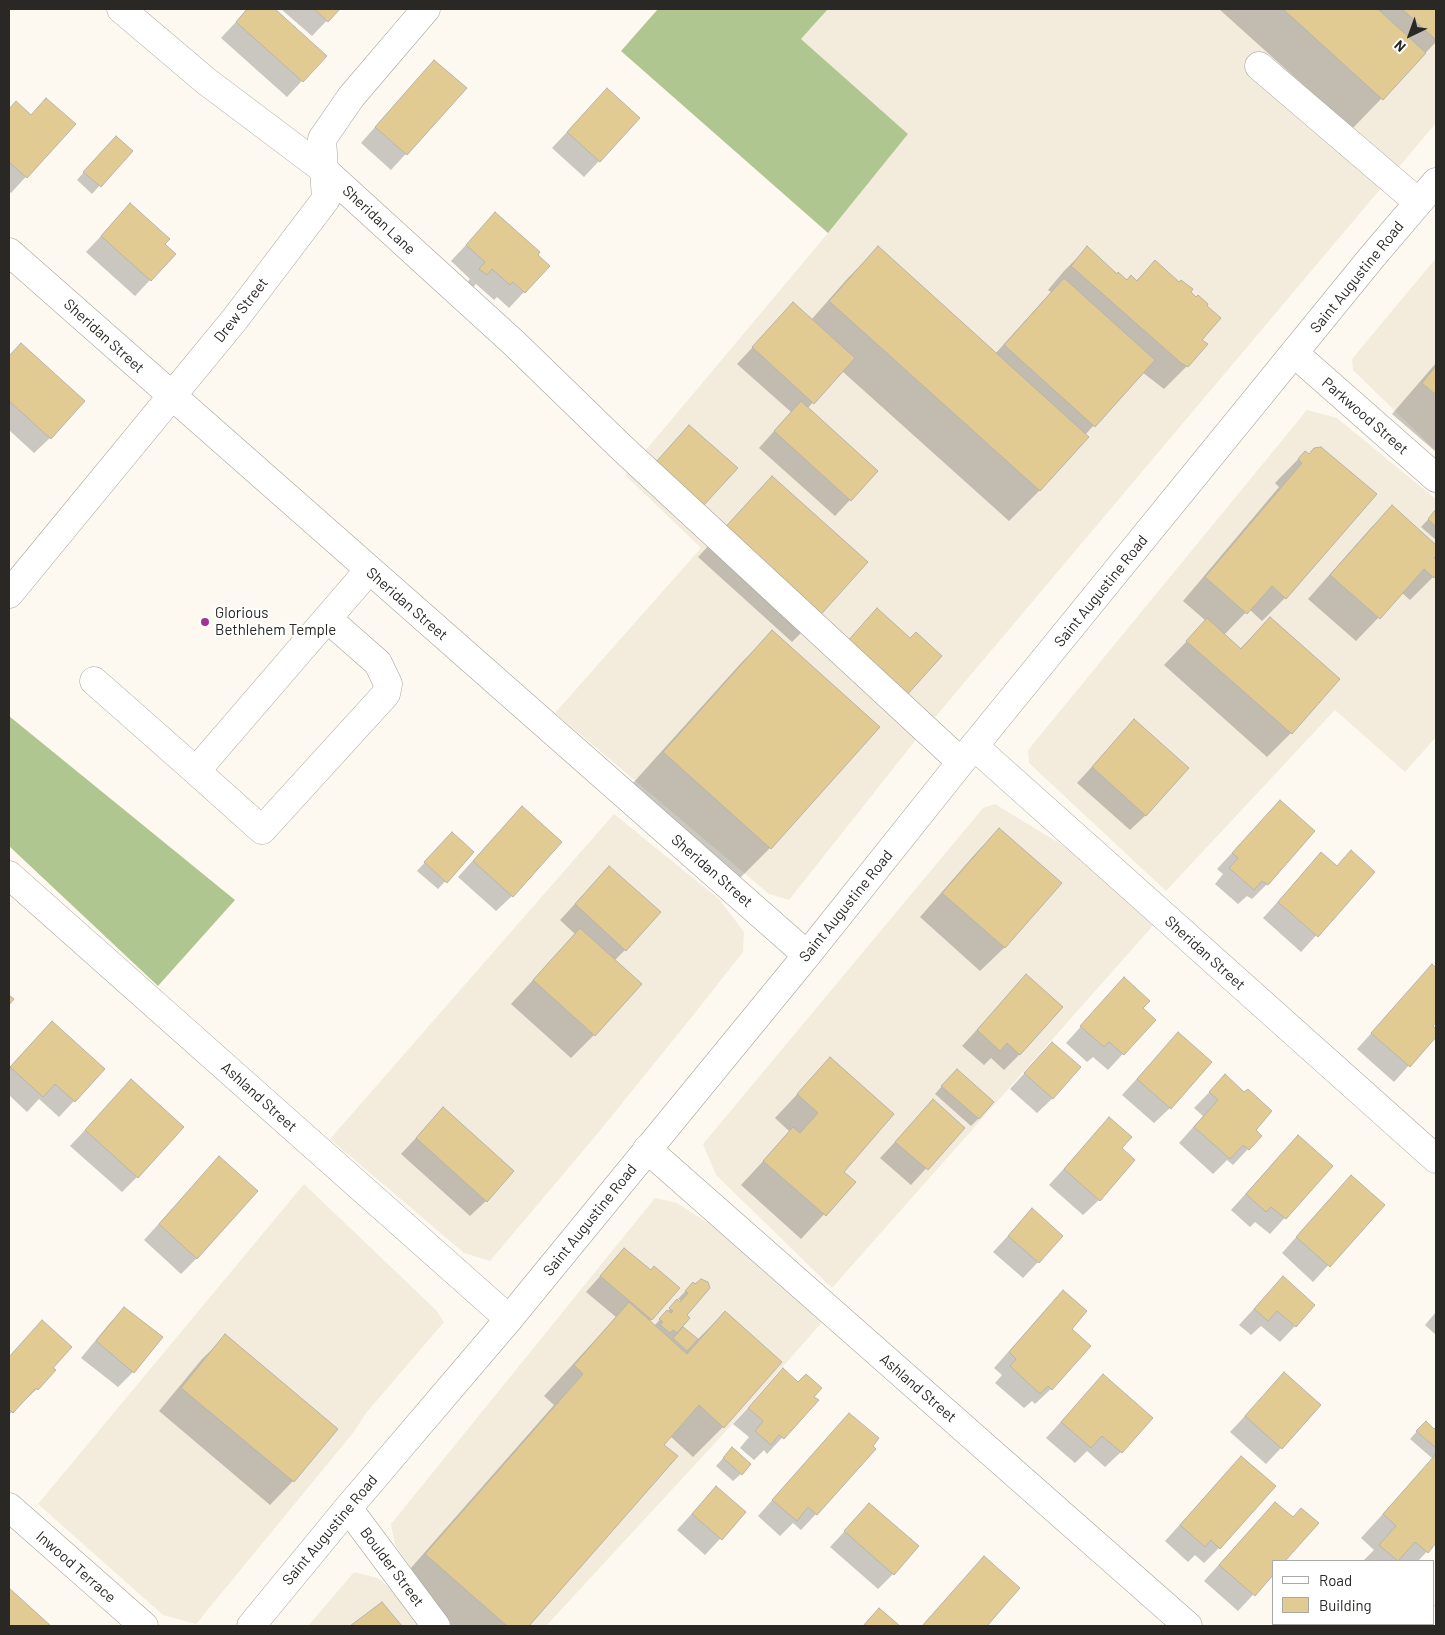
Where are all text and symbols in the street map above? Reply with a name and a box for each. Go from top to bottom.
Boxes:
north arrow [1385,10,1435,60]
text: N [1390,37,1409,56]
street label: Sheridan Lane [339,182,419,258]
street label: Saint Augustine Road [1306,217,1408,337]
street label: Drew Street [210,274,272,346]
street label: Sheridan Street [60,295,148,377]
street label: Parkwood Street [1318,374,1412,458]
street label: Saint Augustine Road [1050,531,1152,651]
street label: Sheridan Street [363,564,451,644]
place label: Glorious Bethlehem Temple [215,604,336,639]
marker: Glorious Bethlehem Temple [199,616,211,628]
street label: Sheridan Street [668,831,756,911]
street label: Saint Augustine Road [795,846,897,966]
street label: Sheridan Street [1161,912,1249,994]
street label: Ashland Street [217,1058,301,1136]
street label: Saint Augustine Road [539,1160,641,1280]
street label: Ashland Street [876,1350,960,1426]
street label: Saint Augustine Road [279,1471,381,1589]
street label: Boulder Street [356,1524,428,1610]
street label: Inwood Terrace [32,1527,120,1607]
legend [1272,1560,1435,1625]
text: Road [1319,1571,1352,1589]
text: Building [1319,1596,1372,1614]

